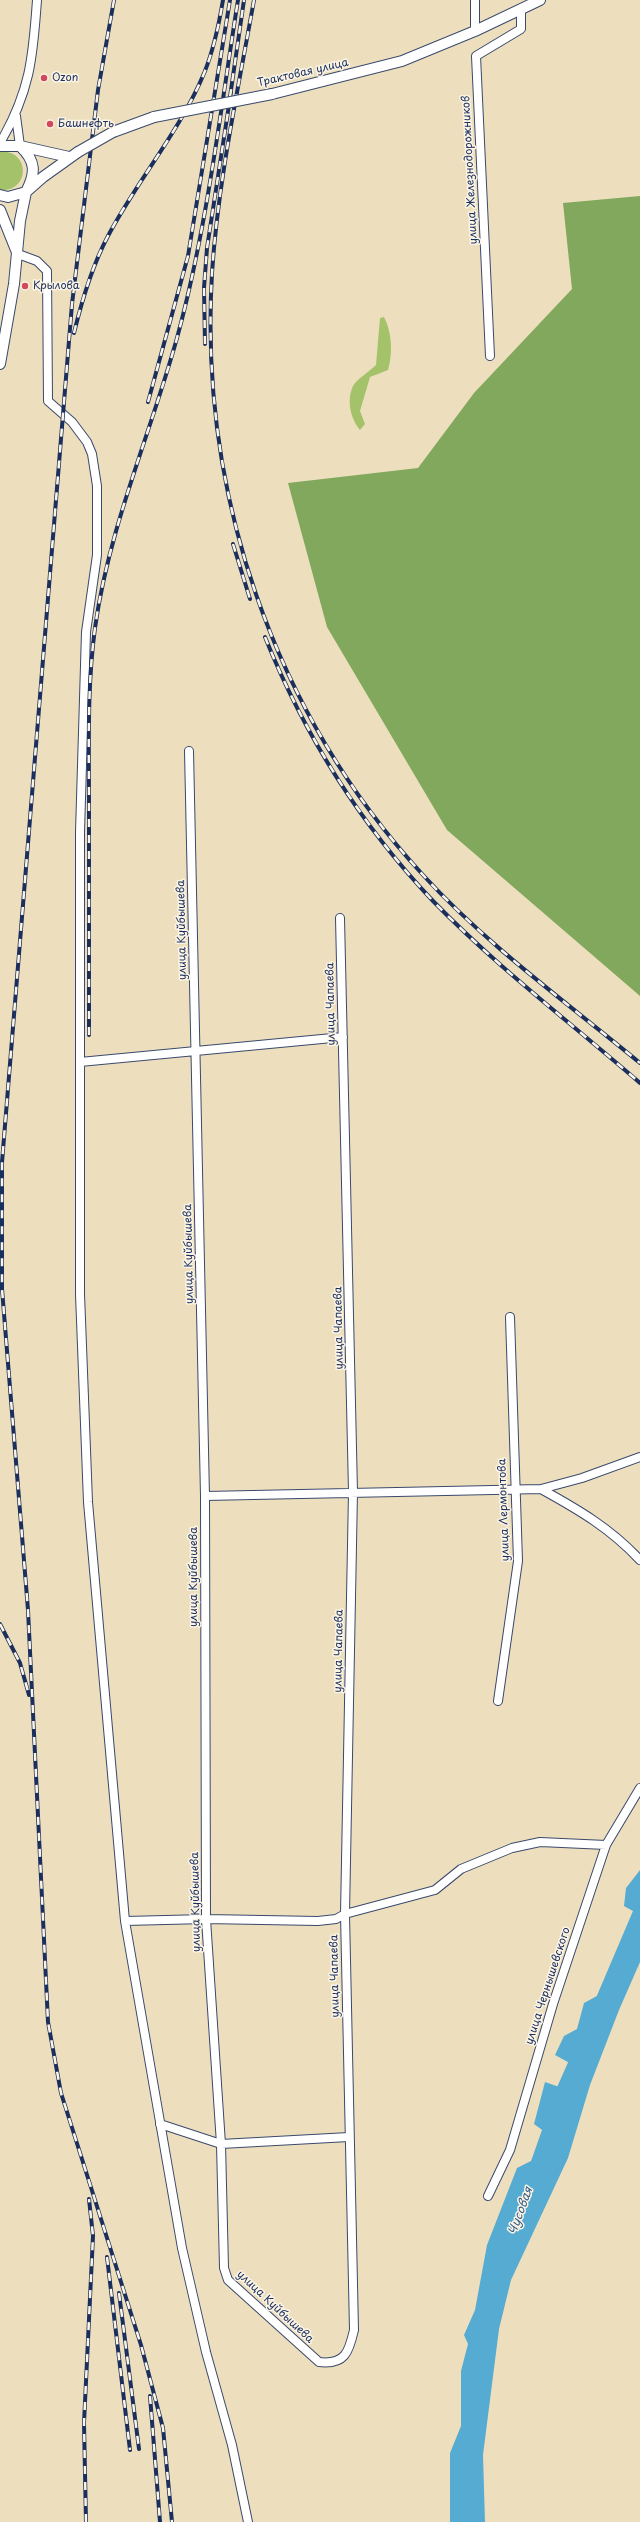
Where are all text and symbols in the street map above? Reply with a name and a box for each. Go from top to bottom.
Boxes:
street label: Трактовая улица [256,56,350,90]
place label: Ozon [52,71,78,85]
marker: Ozon [39,73,49,83]
street label: улица Железнодорожников [460,95,480,245]
place label: Башнефть [58,117,114,131]
marker: Башнефть [45,119,55,129]
place label: Крылова [33,279,80,293]
marker: Крылова [20,281,30,291]
street label: улица Куйбышева [175,880,189,980]
street label: улица Чапаева [324,962,338,1046]
street label: улица Куйбышева [182,1204,196,1304]
street label: улица Чапаева [332,1286,346,1370]
street label: улица Лермонтова [496,1458,512,1562]
street label: улица Куйбышева [187,1527,201,1627]
street label: улица Чапаева [332,1609,346,1693]
street label: улица Куйбышева [189,1852,203,1952]
street label: улица Чернышевского [523,1926,573,2046]
street label: улица Чапаева [328,1934,342,2018]
water label: Чусовая [506,2185,536,2237]
street label: улица Куйбышева [234,2268,316,2346]

